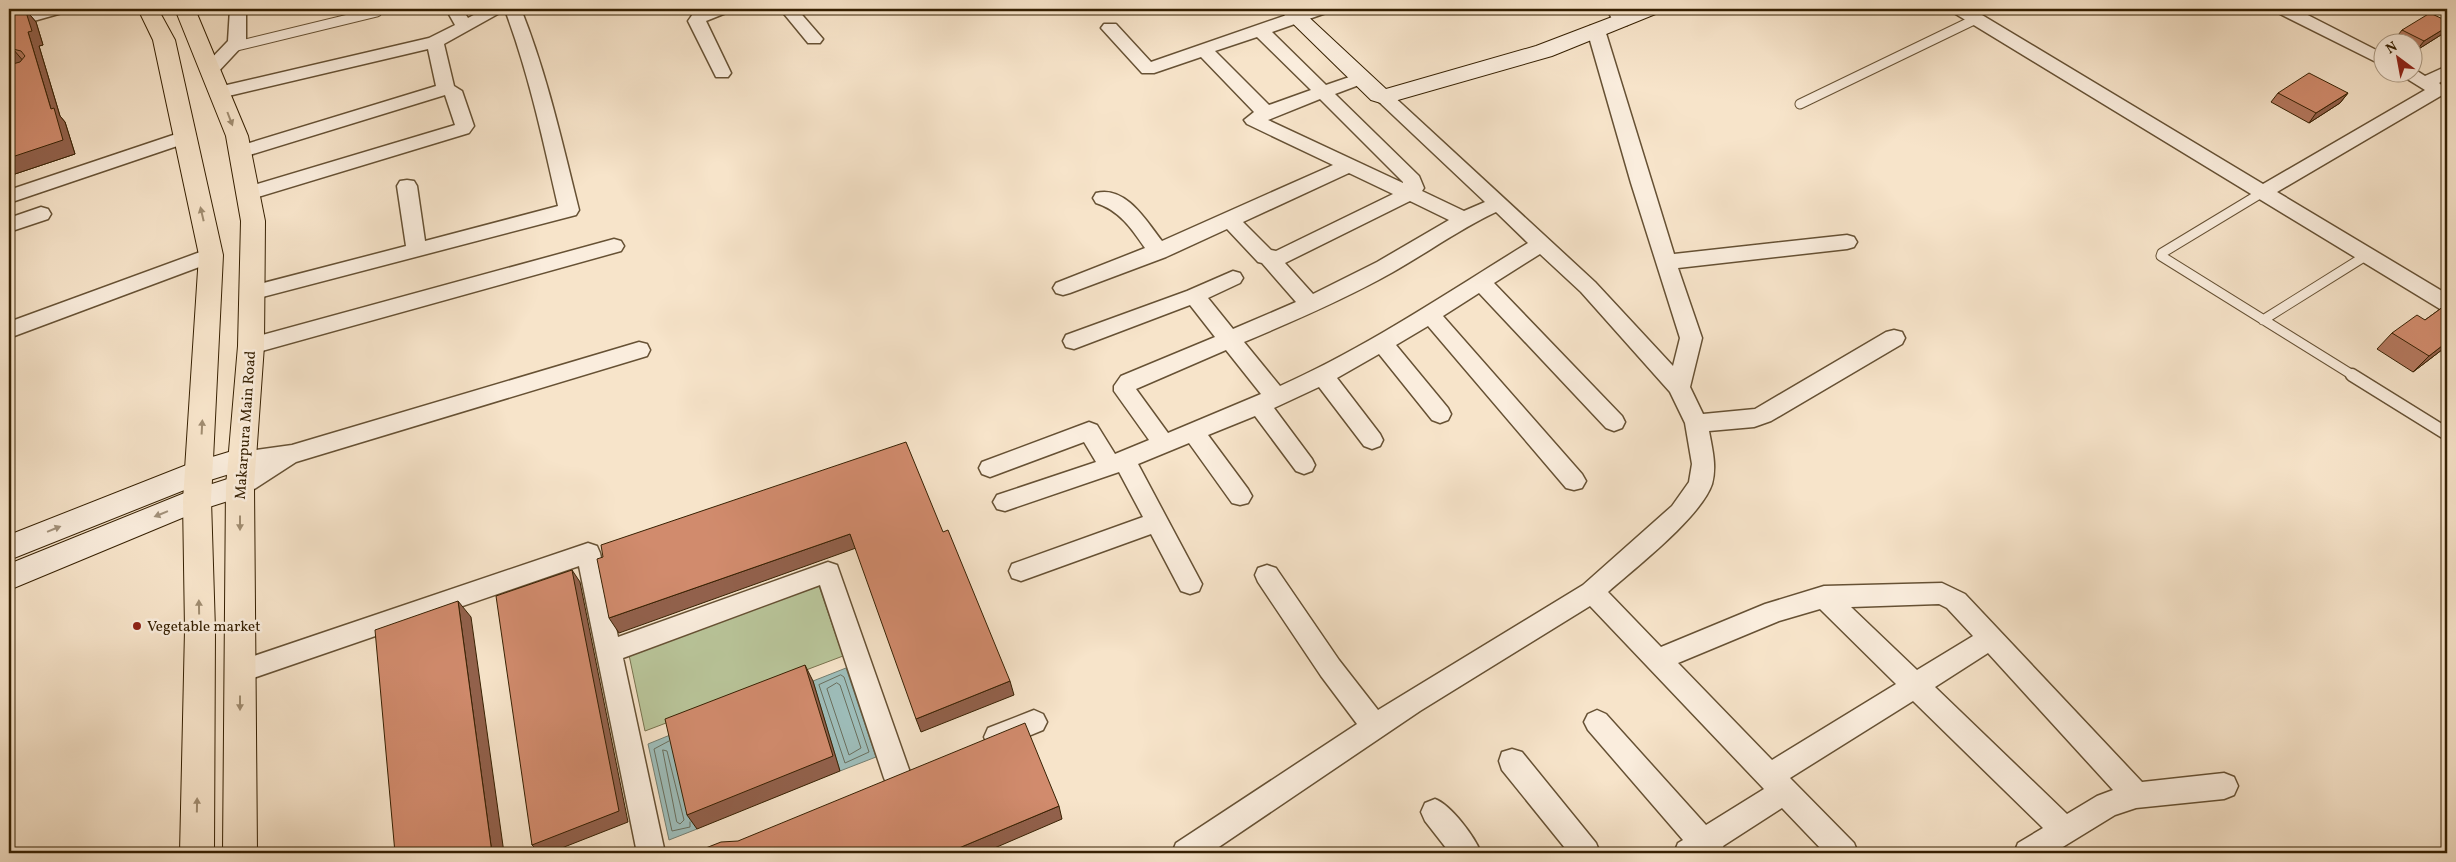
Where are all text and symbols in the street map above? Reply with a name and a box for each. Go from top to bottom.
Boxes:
north arrow [2374,32,2424,82]
text: N [2383,37,2401,59]
one-way arrow [227,111,234,126]
one-way arrow [198,206,206,221]
street label: Makarpura Main Road [231,350,262,500]
one-way arrow [198,419,206,435]
one-way arrow [154,511,168,519]
one-way arrow [236,515,244,531]
one-way arrow [47,525,61,533]
one-way arrow [195,599,203,615]
place label: Vegetable market [147,617,261,638]
marker: Vegetable market [131,620,143,632]
one-way arrow [236,695,244,711]
one-way arrow [193,796,201,812]

